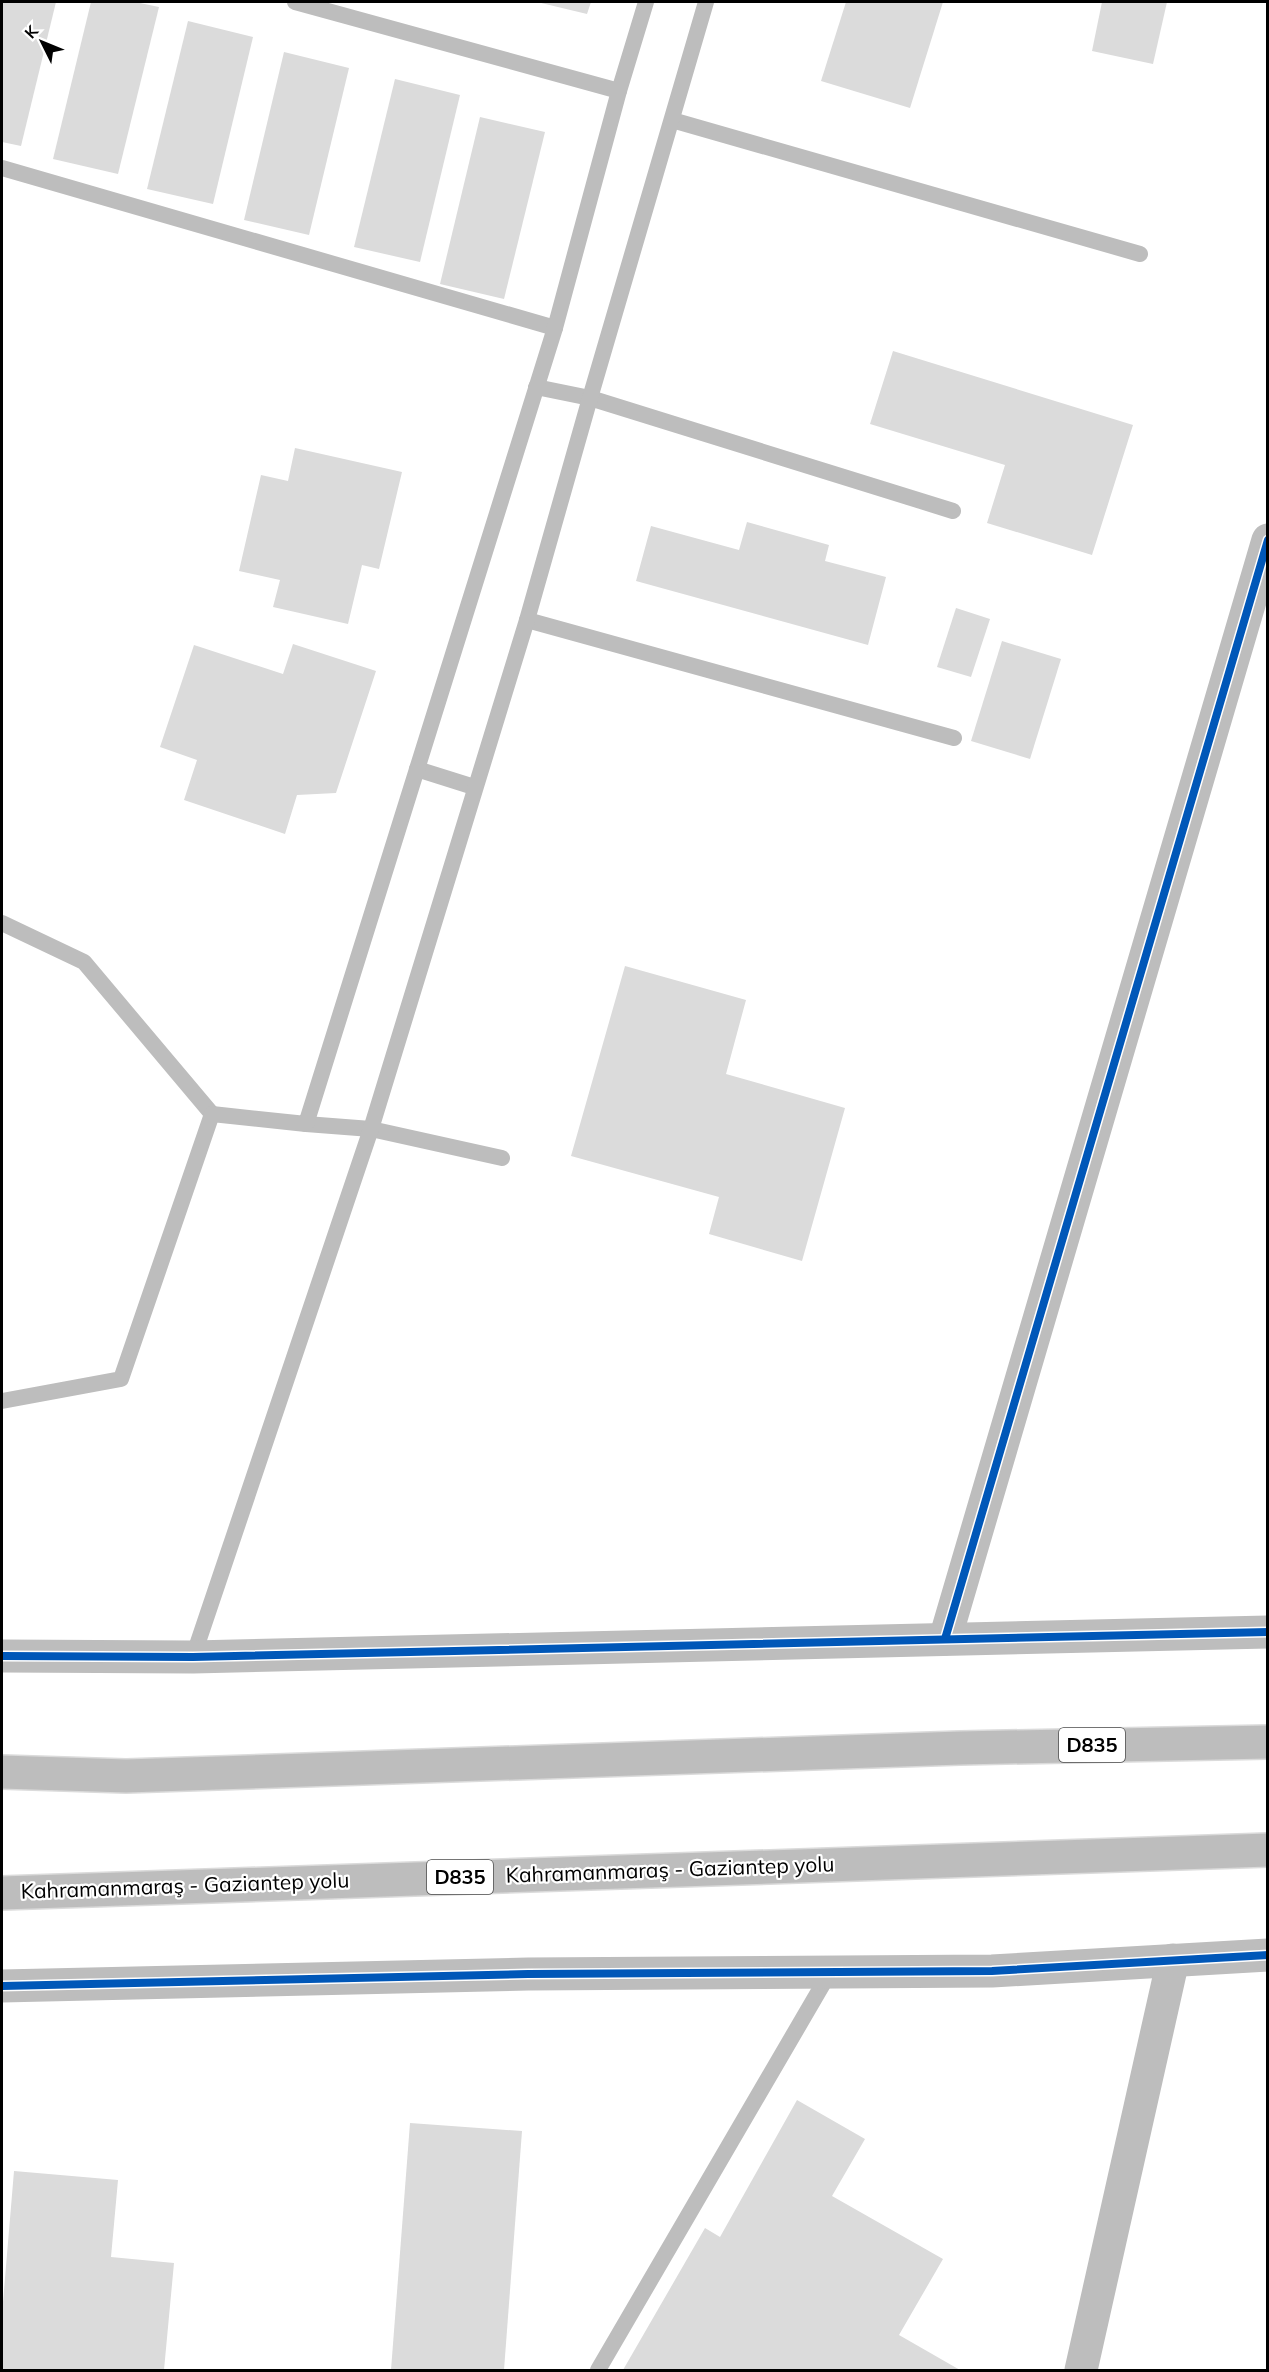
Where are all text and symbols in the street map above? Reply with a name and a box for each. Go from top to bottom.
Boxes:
north arrow [12,12,72,72]
text: K [20,20,43,42]
road number: D835 [1059,1728,1125,1762]
street label: Kahramanmaraş - Gaziantep yolu [505,1850,835,1888]
road number: D835 [427,1860,493,1894]
street label: Kahramanmaraş - Gaziantep yolu [20,1866,350,1904]

